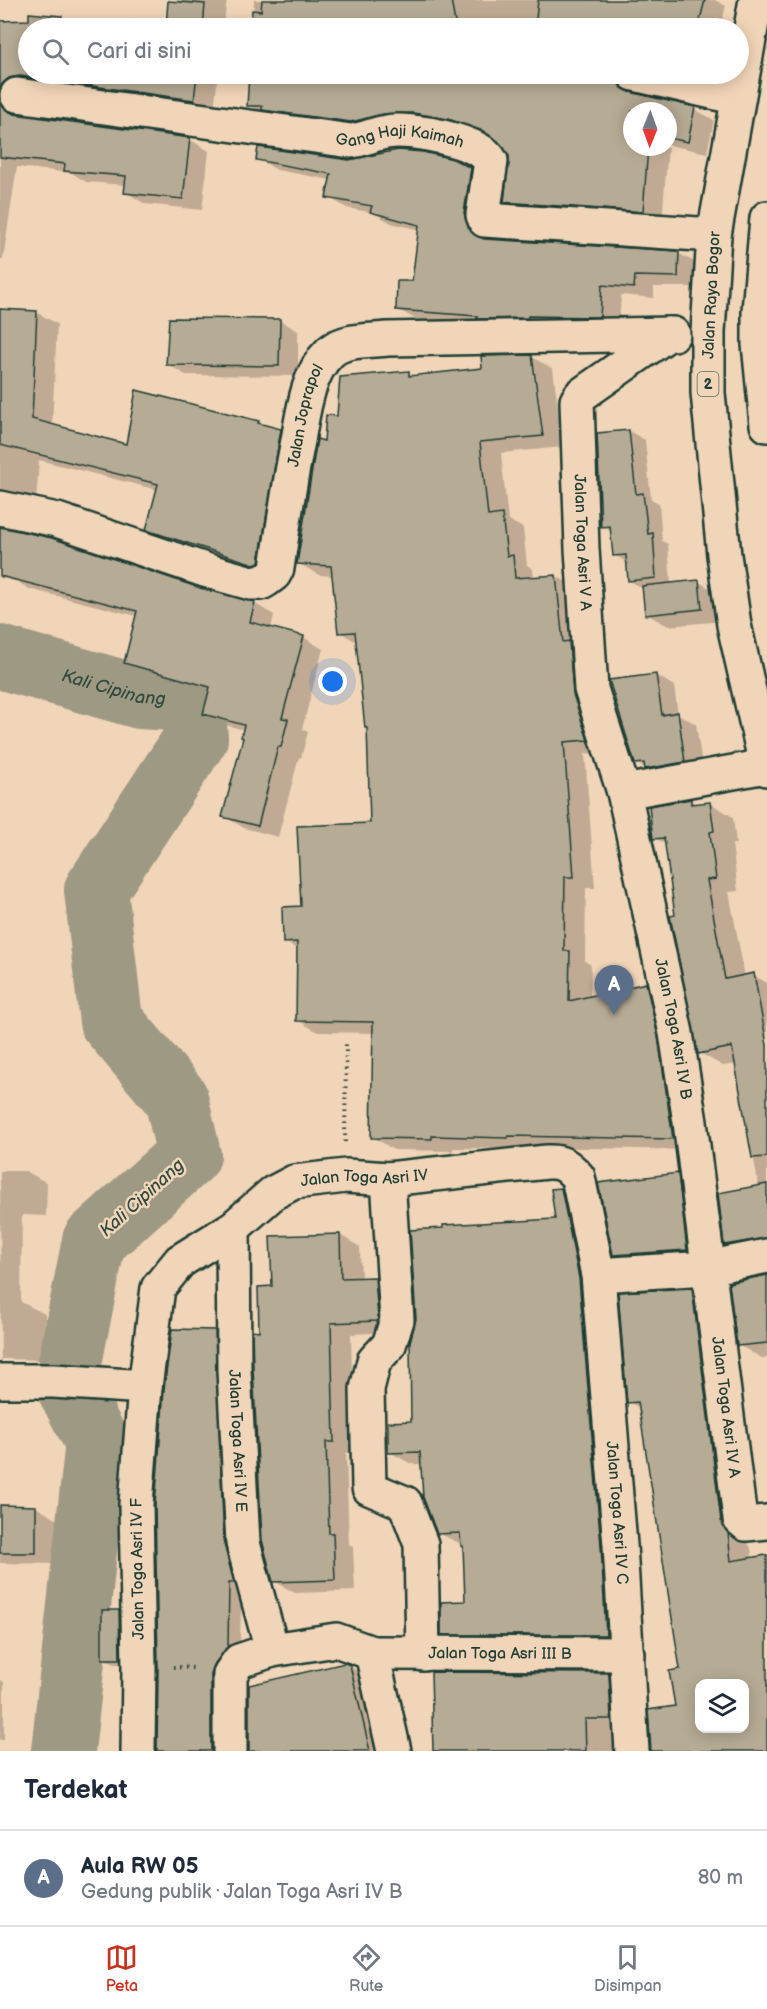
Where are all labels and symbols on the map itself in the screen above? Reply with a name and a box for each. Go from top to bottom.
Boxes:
north arrow [623,102,677,156]
street label: Gang Haji Kaimah [334,121,467,152]
street label: Jalan Raya Bogor [699,231,725,359]
street label: Jalan Joprapol [284,361,327,468]
road number: 2 [698,372,718,396]
street label: Jalan Toga Asri V A [570,474,595,611]
water label: Kali Cipinang [59,665,166,709]
your location [318,667,347,696]
street label: Jalan Toga Asri IV B [651,957,696,1101]
pin: A [594,966,634,1015]
water label: Kali Cipinang [96,1155,188,1241]
street label: Jalan Toga Asri IV [300,1165,429,1191]
street label: Jalan Toga Asri IV A [708,1335,744,1479]
street label: Jalan Toga Asri IV E [224,1369,251,1513]
street label: Jalan Toga Asri IV C [602,1440,632,1585]
street label: Jalan Toga Asri IV F [127,1497,149,1640]
street label: Jalan Toga Asri III B [428,1644,572,1663]

